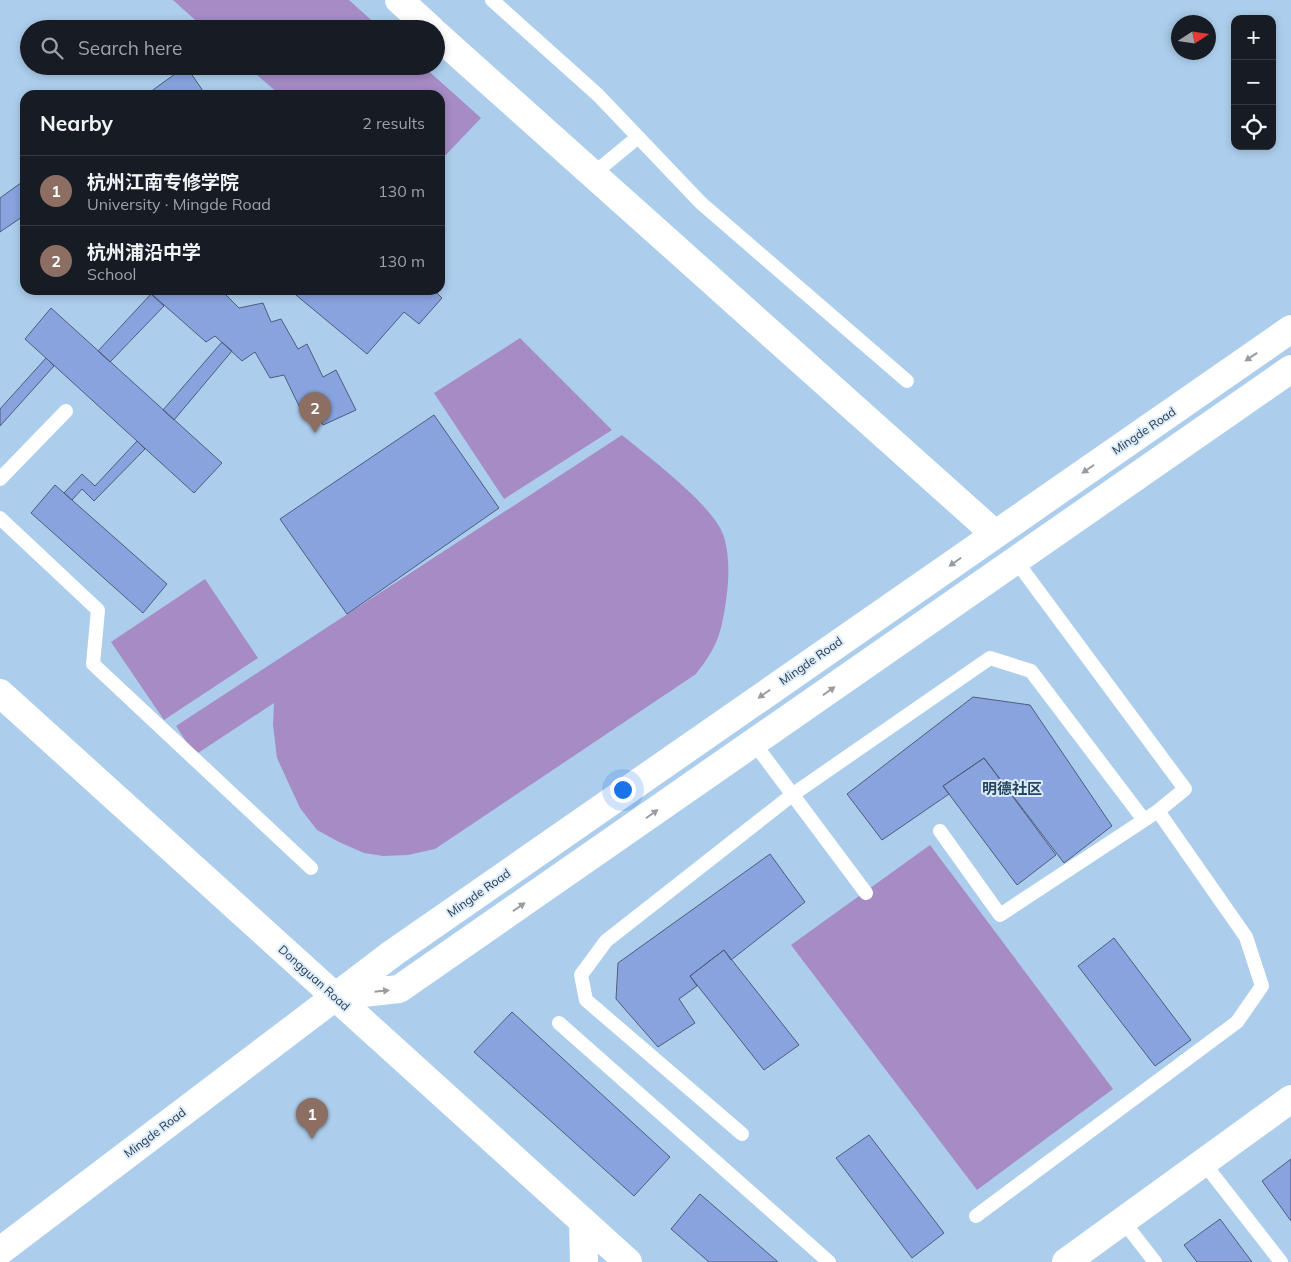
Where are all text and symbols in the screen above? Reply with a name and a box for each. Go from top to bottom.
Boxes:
north arrow [1171,15,1216,60]
map controls [1231,15,1276,150]
button: + [1231,15,1276,60]
search box [20,20,445,75]
icon: search [38,34,66,62]
text: Search here [78,36,182,60]
button: − [1231,60,1276,105]
button: locate [1231,105,1276,150]
text: Nearby [40,110,113,136]
text: 2 results [362,113,425,133]
text: 杭州江南专修学院 [87,170,239,194]
text: 1 [51,181,61,201]
text: 130 m [378,181,425,201]
text: University · Mingde Road [87,194,271,214]
text: 杭州浦沿中学 [87,240,201,264]
text: 2 [51,251,61,271]
text: 130 m [378,251,425,271]
text: School [87,264,136,284]
one-way arrow [1245,353,1258,362]
pin: 2 [299,392,331,433]
street label: Mingde Road [1109,404,1178,457]
one-way arrow [1082,464,1095,474]
one-way arrow [948,557,962,567]
street label: Mingde Road [776,633,845,688]
one-way arrow [822,686,835,696]
one-way arrow [757,689,771,699]
your location [610,777,636,803]
district label: 明德社区 [982,779,1042,798]
one-way arrow [645,809,659,819]
street label: Mingde Road [444,865,513,920]
one-way arrow [512,902,525,912]
street label: Dongguan Road [275,942,353,1014]
one-way arrow [374,987,390,995]
pin: 1 [296,1098,328,1139]
street label: Mingde Road [121,1104,189,1161]

